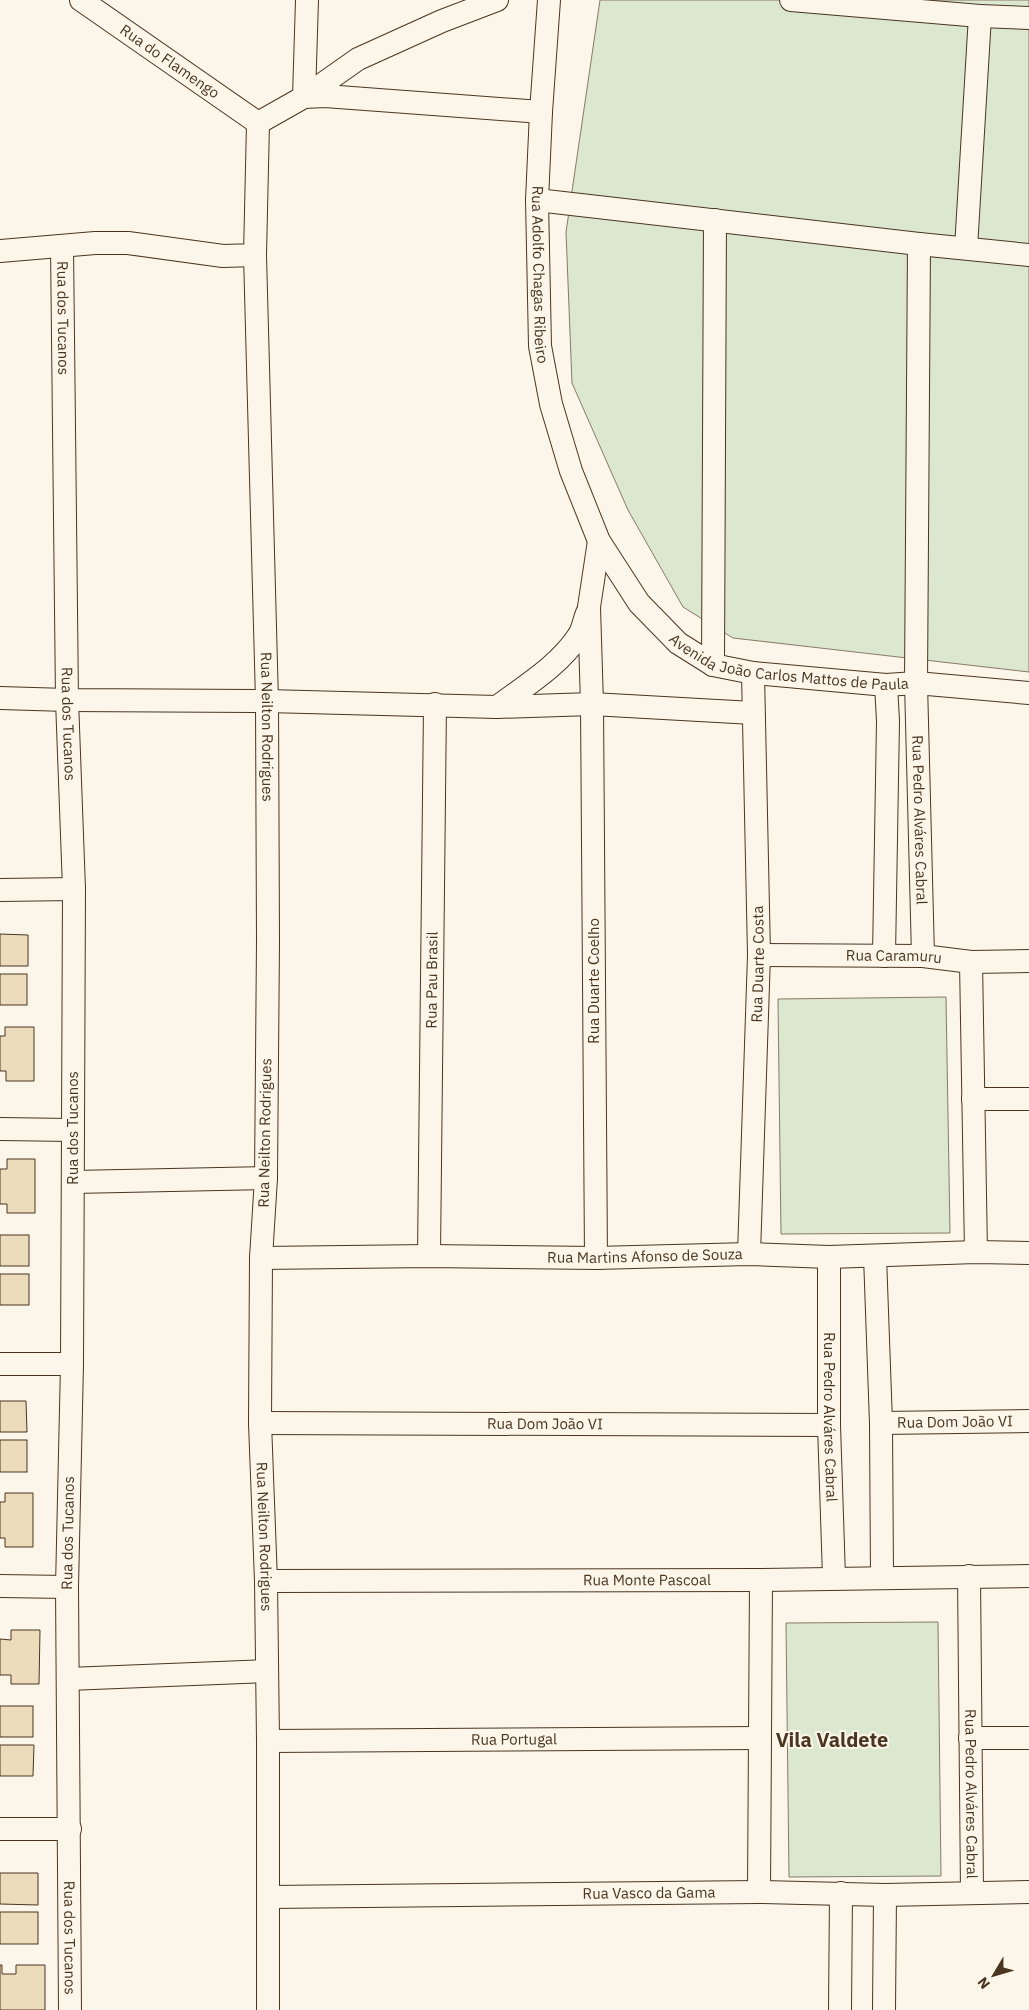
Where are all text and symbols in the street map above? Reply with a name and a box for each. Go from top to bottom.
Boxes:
street label: Rua do Flamengo [117,20,223,102]
street label: Rua Adolfo Chagas Ribeiro [528,185,553,365]
street label: Rua dos Tucanos [53,261,73,375]
street label: Avenida João Carlos Mattos de Paula [665,629,909,694]
street label: Rua Neilton Rodrigues [257,652,277,802]
street label: Rua dos Tucanos [58,667,80,781]
street label: Rua Pedro Alváres Cabral [908,735,932,905]
street label: Rua Duarte Costa [747,905,768,1023]
street label: Rua Duarte Coelho [584,918,603,1044]
street label: Rua Pau Brasil [421,931,442,1029]
street label: Rua Caramuru [846,946,943,967]
street label: Rua Neilton Rodrigues [254,1058,275,1208]
street label: Rua dos Tucanos [63,1071,82,1185]
street label: Rua Martins Afonso de Souza [547,1244,743,1267]
street label: Rua Pedro Alváres Cabral [820,1332,842,1502]
street label: Rua Dom João VI [897,1411,1013,1432]
street label: Rua Dom João VI [487,1414,603,1433]
street label: Rua Neilton Rodrigues [252,1461,276,1612]
street label: Rua dos Tucanos [57,1476,78,1590]
street label: Rua Monte Pascoal [583,1570,711,1589]
street label: Rua Pedro Alváres Cabral [961,1709,982,1879]
district label: Vila Valdete [776,1726,888,1753]
street label: Rua Portugal [471,1729,557,1749]
street label: Rua dos Tucanos [60,1881,80,1995]
street label: Rua Vasco da Gama [582,1882,716,1903]
north arrow [969,1950,1019,2000]
text: N [974,1973,994,1993]

